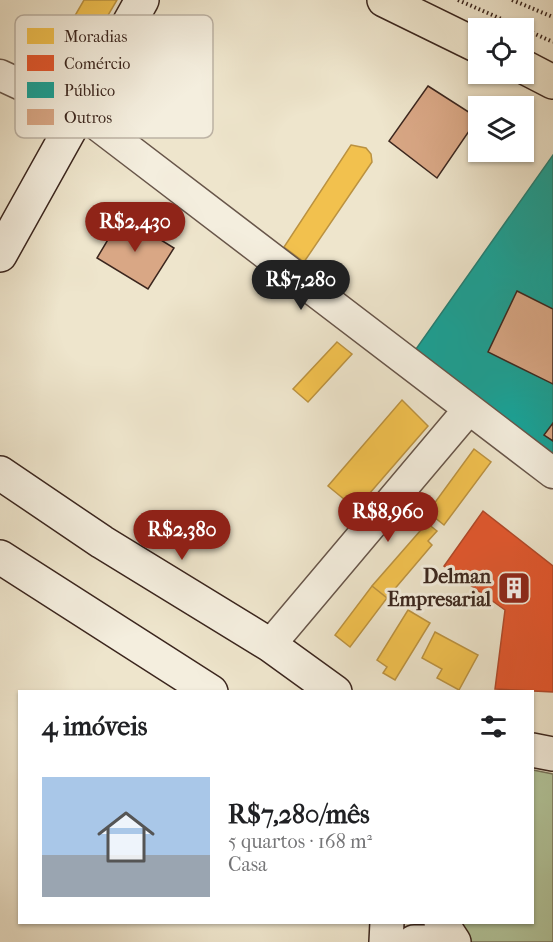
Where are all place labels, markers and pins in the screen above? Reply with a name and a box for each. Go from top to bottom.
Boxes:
pin: R$2,430 [80,202,190,253]
pin: R$7,280 [246,260,356,311]
pin: R$8,960 [333,492,443,543]
pin: R$2,380 [127,510,237,561]
place label: Delman Empresarial [387,565,491,611]
building icon: Delman Empresarial [496,570,532,606]

